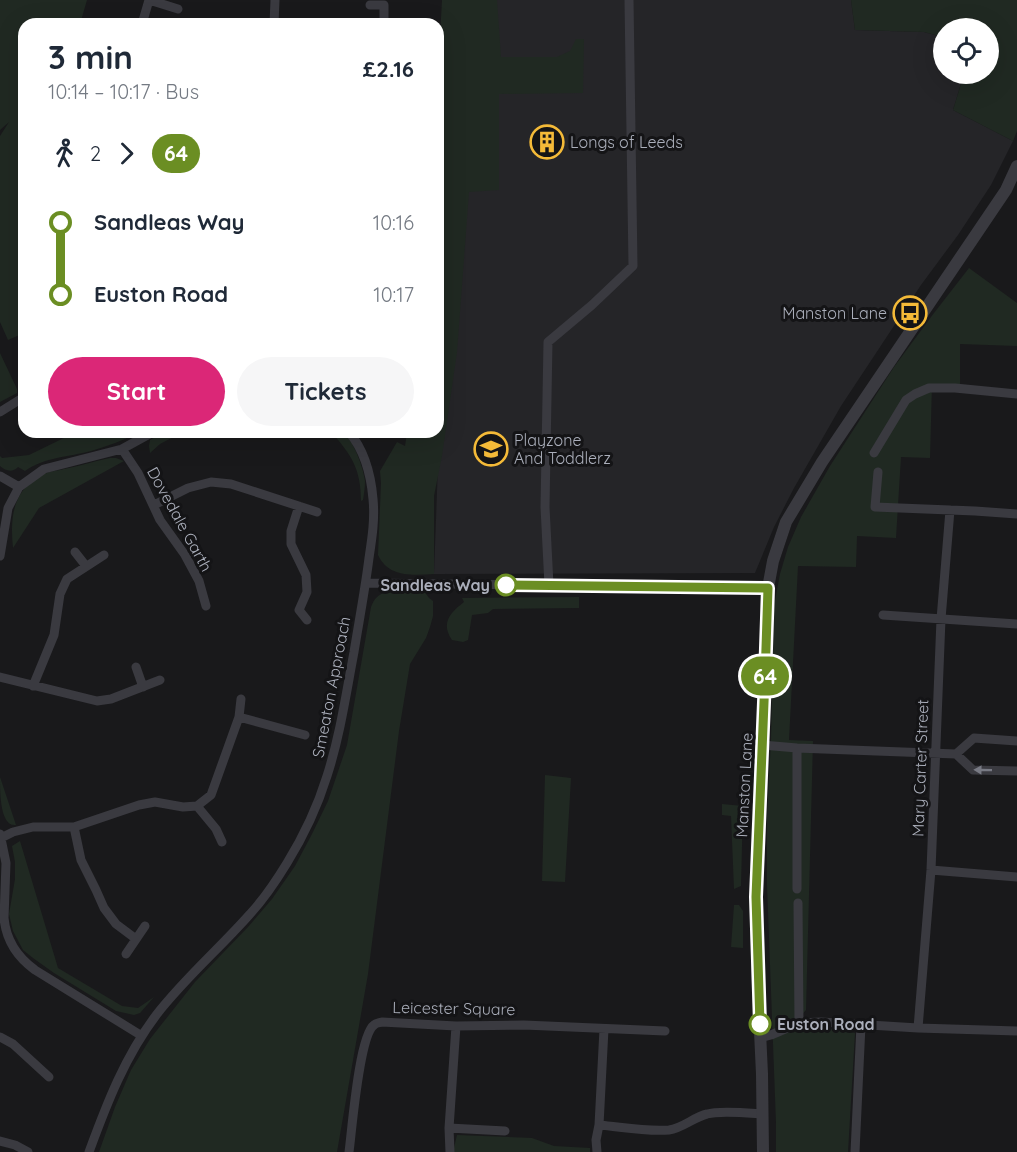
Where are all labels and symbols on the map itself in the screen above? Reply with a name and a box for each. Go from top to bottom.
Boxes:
building icon: Longs of Leeds [529,124,565,160]
place label: Longs of Leeds [570,132,683,152]
bus stop icon: Manston Lane [892,295,928,331]
place label: Manston Lane [782,303,887,323]
place label: Playzone And Toddlerz [514,430,611,468]
school or university icon: Playzone And Toddlerz [473,431,509,467]
street label: Dovedale Garth [143,463,217,575]
marker: Sandleas Way [495,574,517,596]
place label: Sandleas Way [381,575,490,595]
street label: Smeaton Approach [308,615,354,759]
line badge: 64 [738,656,792,696]
street label: Mary Carter Street [908,699,932,837]
street label: Manston Lane [731,732,757,838]
one-way arrow [974,766,993,775]
street label: Leicester Square [392,997,516,1019]
marker: Euston Road [749,1013,771,1035]
place label: Euston Road [777,1014,875,1034]

